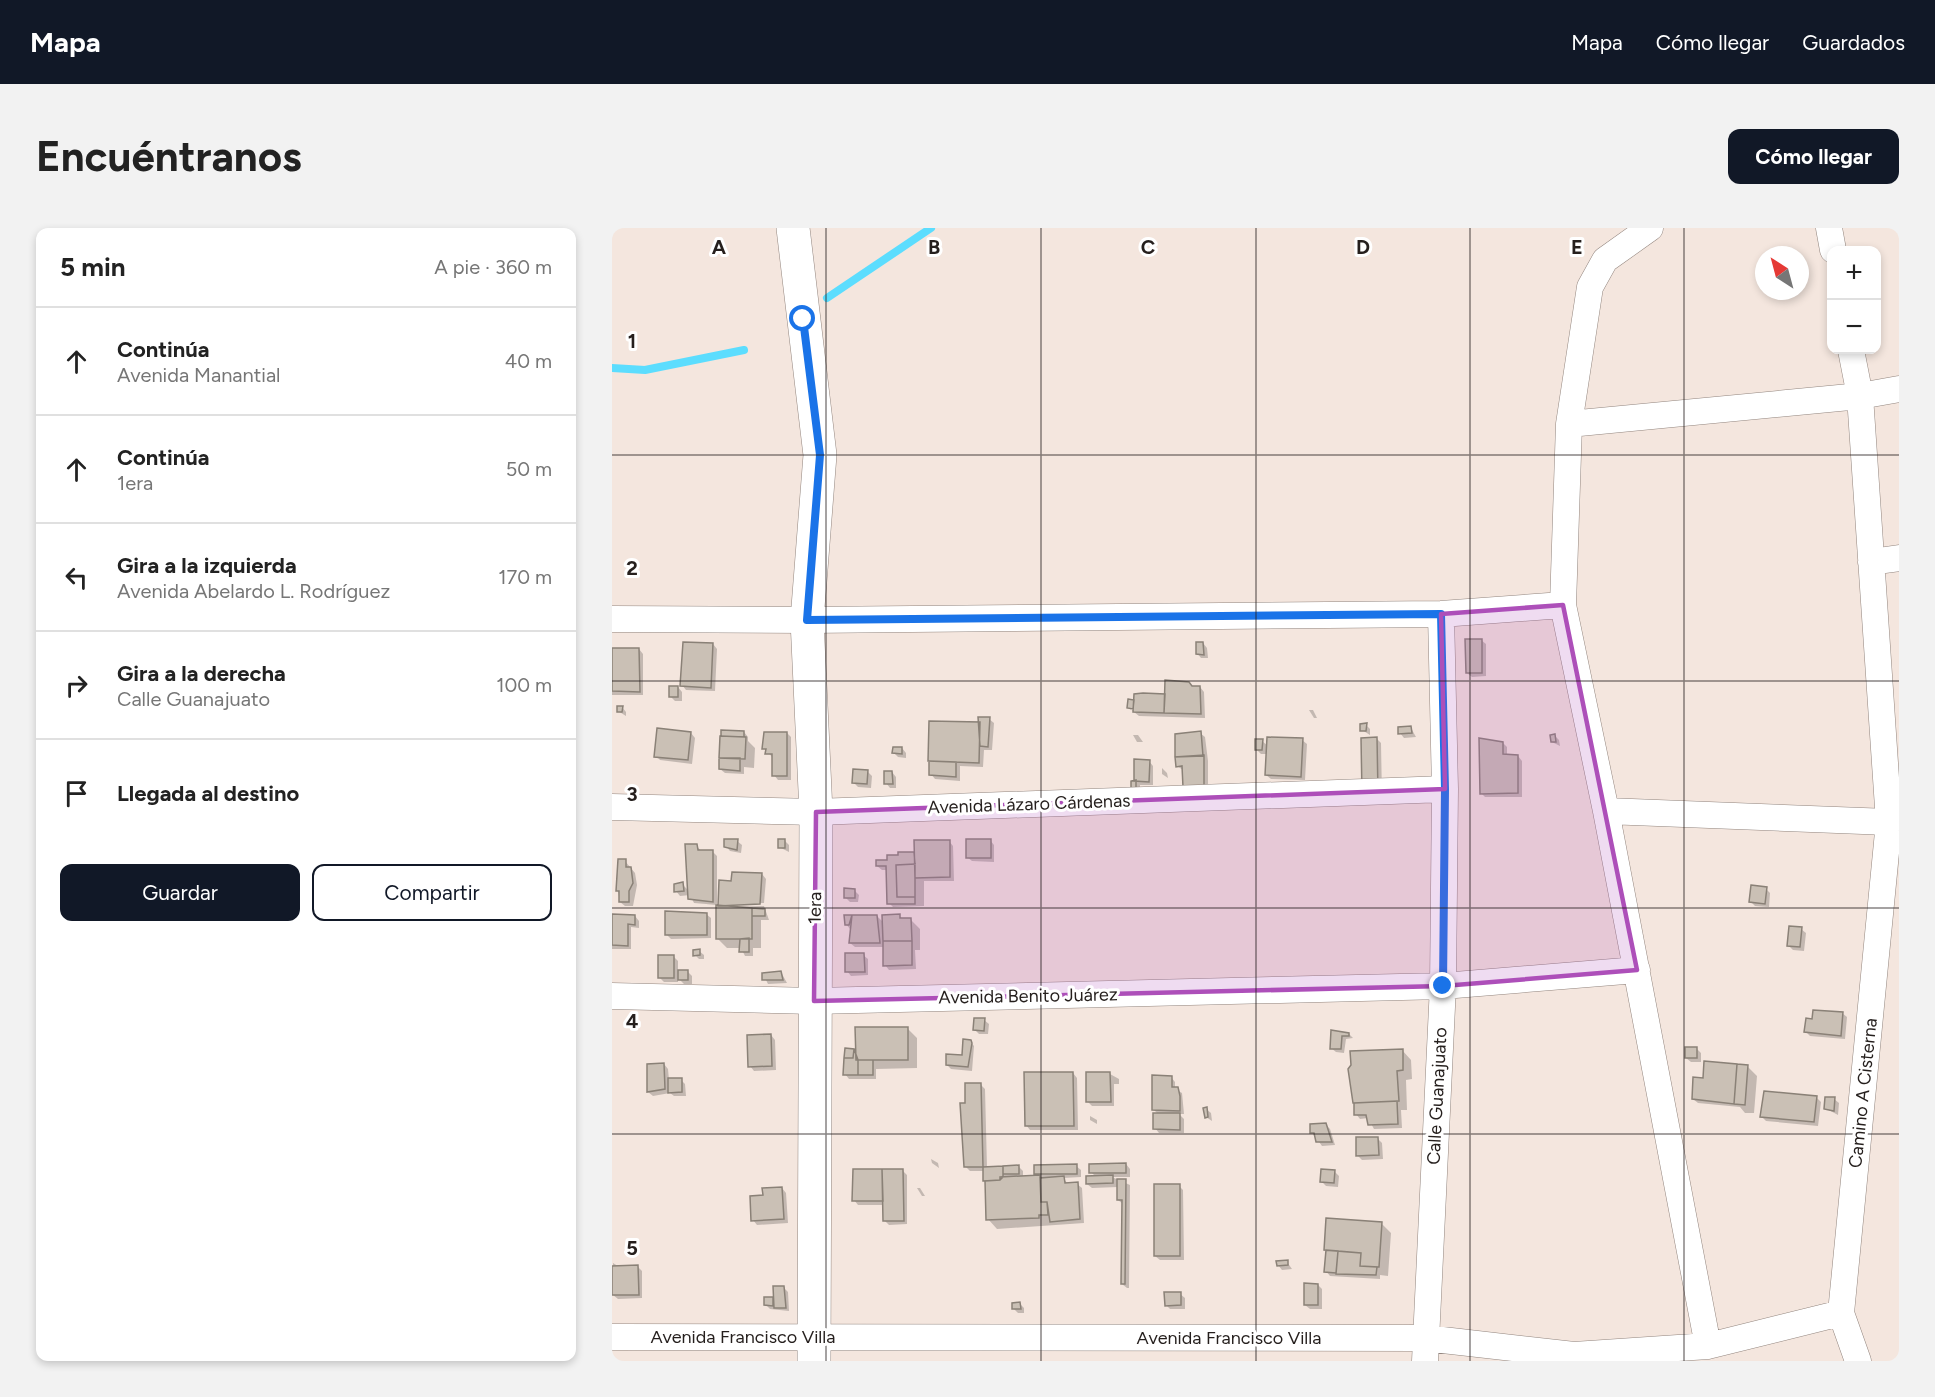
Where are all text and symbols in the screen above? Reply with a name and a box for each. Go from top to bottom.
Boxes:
text: Mapa [30,25,101,59]
text: Mapa [1571,30,1623,55]
text: Cómo llegar [1656,30,1769,55]
text: Guardados [1802,30,1905,55]
button: Cómo llegar [1728,129,1899,184]
text: Encuéntranos [36,131,302,182]
text: A [712,235,727,259]
text: B [928,235,940,259]
text: C [1141,235,1155,259]
text: D [1356,235,1370,259]
text: E [1571,235,1583,259]
north arrow [1755,246,1809,300]
map controls [1827,246,1881,354]
button: + [1827,246,1881,300]
text: 5 min [60,251,126,283]
text: A pie · 360 m [434,255,552,279]
button: − [1827,300,1881,354]
route start [789,305,815,331]
text: 1 [628,329,636,353]
text: Continúa [117,336,210,363]
icon: ahead [60,345,93,378]
text: 40 m [505,349,552,373]
text: Avenida Manantial [117,363,281,387]
text: Continúa [117,444,210,471]
icon: ahead [60,453,93,486]
text: 50 m [506,457,552,481]
text: 1era [117,471,153,495]
text: Gira a la izquierda [117,552,297,579]
text: 2 [626,556,638,580]
icon: left [60,561,93,594]
text: 170 m [498,565,552,589]
text: Avenida Abelardo L. Rodríguez [117,579,390,603]
text: Gira a la derecha [117,660,286,687]
icon: right [60,669,93,702]
text: 100 m [496,673,552,697]
text: Calle Guanajuato [117,687,270,711]
icon: arrive [60,777,93,810]
text: Llegada al destino [117,780,299,807]
text: 3 [626,782,638,806]
street label: Avenida Lázaro Cárdenas [927,789,1131,819]
button: Guardar [60,864,300,921]
button: Compartir [312,864,552,921]
street label: 1era [804,892,826,924]
route end [1429,972,1455,998]
street label: Avenida Benito Juárez [938,983,1118,1009]
text: 4 [626,1009,639,1033]
street label: Camino A Cisterna [1844,1017,1882,1169]
street label: Calle Guanajuato [1422,1027,1452,1165]
text: 5 [626,1236,638,1260]
street label: Avenida Francisco Villa [651,1326,835,1348]
street label: Avenida Francisco Villa [1137,1327,1321,1349]

